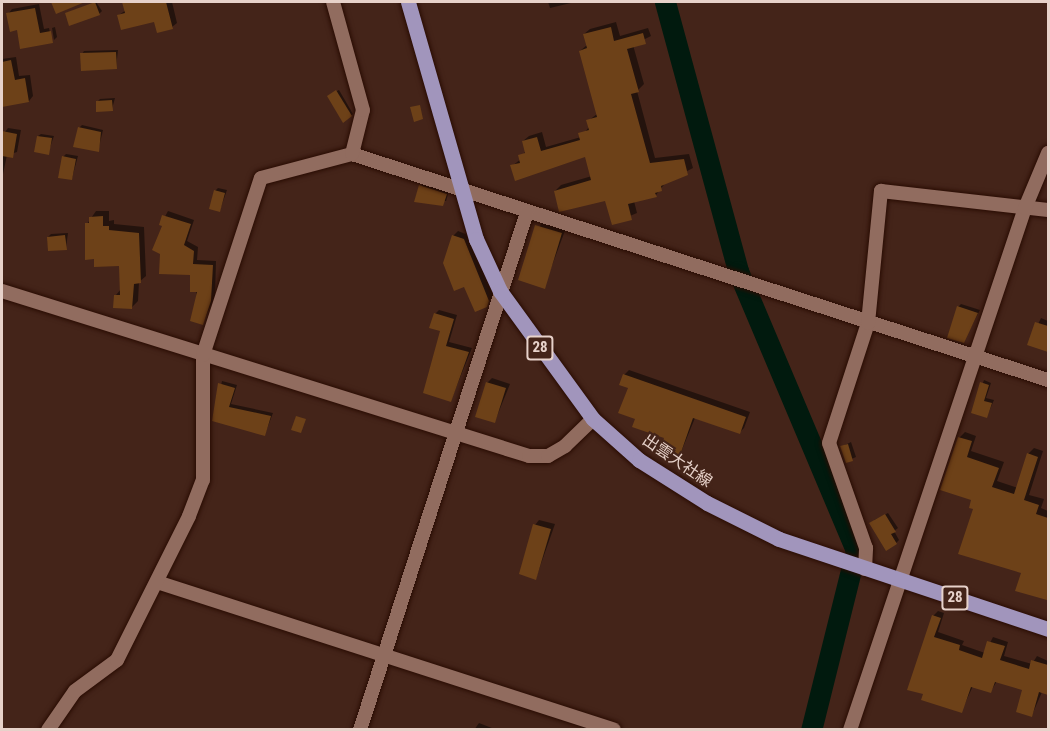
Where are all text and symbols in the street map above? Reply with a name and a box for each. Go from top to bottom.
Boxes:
road number: 28 [525,336,555,360]
street label: 出雲大社線 [638,431,716,491]
road number: 28 [940,586,970,610]

